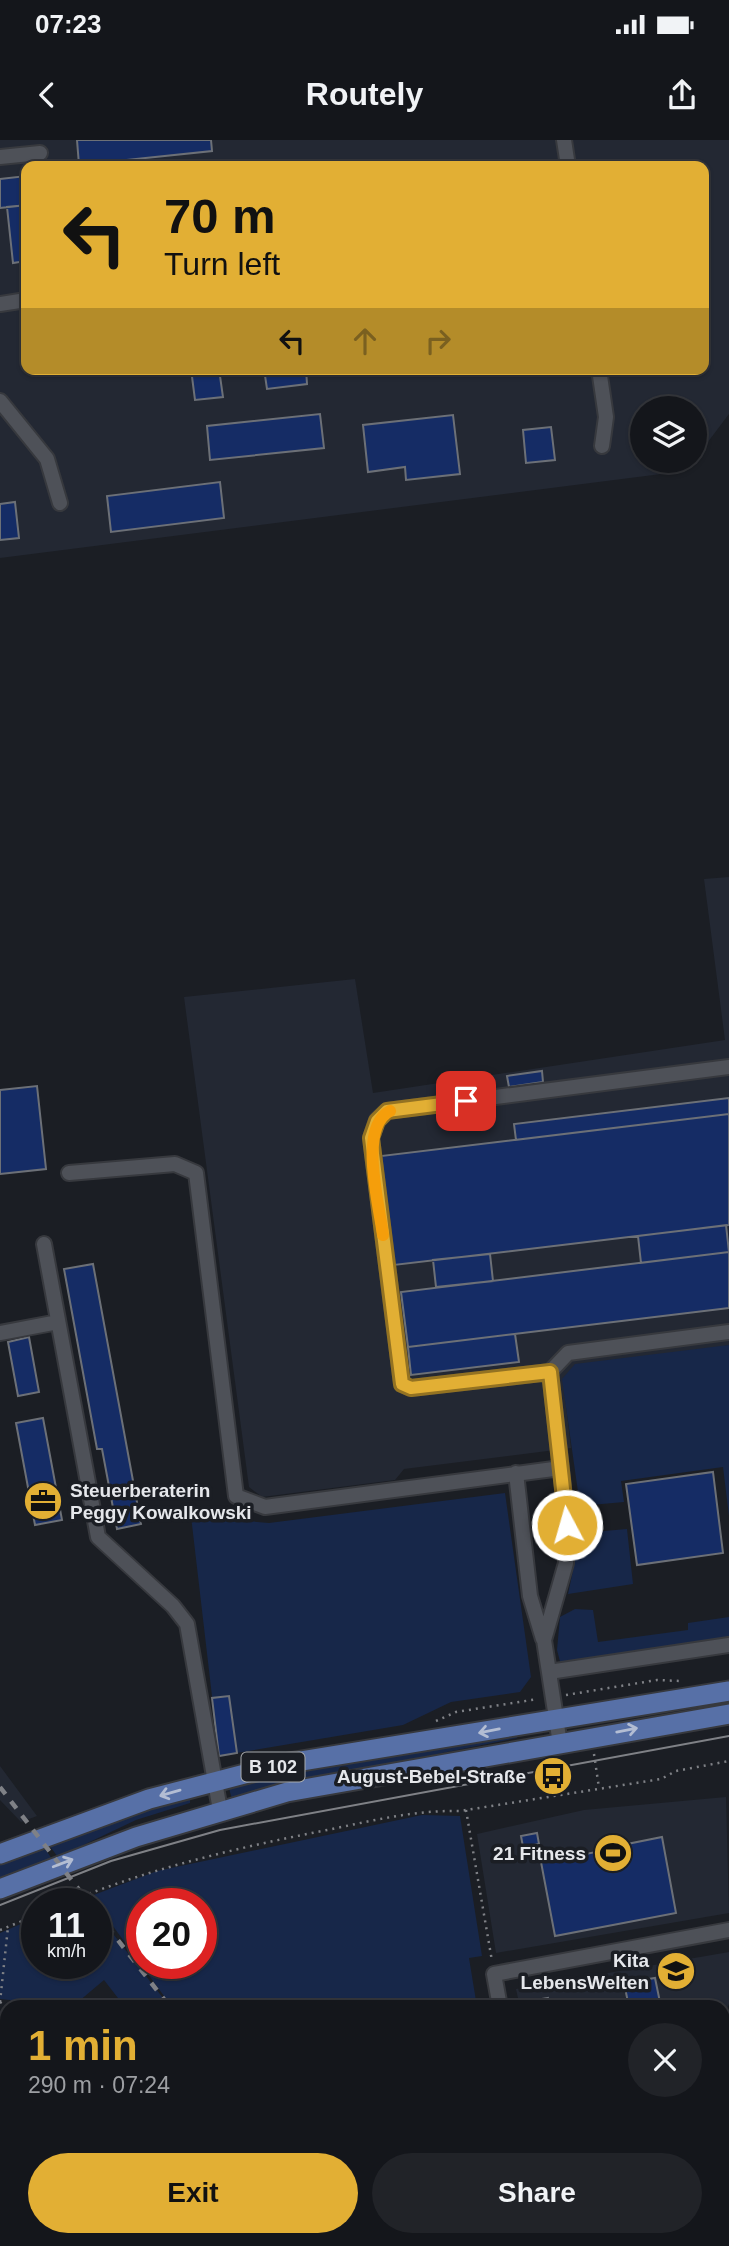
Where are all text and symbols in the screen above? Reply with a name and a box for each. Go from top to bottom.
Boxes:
text: 07:23 [35,9,102,39]
icon: back [28,76,66,114]
text: Routely [306,76,423,112]
icon: share [663,76,701,114]
icon: left [49,189,140,280]
text: 70 m [164,189,276,243]
text: Turn left [164,246,280,282]
icon: left [273,322,311,360]
icon: ahead [346,322,384,360]
icon: right [419,322,457,360]
map controls [630,396,707,473]
button: layers [630,396,707,473]
pin [436,1071,496,1131]
icon: arrive [447,1082,485,1120]
office icon: Steuerberaterin Peggy Kowalkowski [22,1480,64,1522]
place label: Steuerberaterin Peggy Kowalkowski [70,1480,252,1523]
position arrow [530,1488,604,1562]
one-way arrow [615,1723,638,1736]
one-way arrow [478,1724,501,1738]
road number: B 102 [242,1752,304,1782]
bus stop icon: August-Bebel-Straße [532,1755,574,1797]
place label: August-Bebel-Straße [337,1766,526,1787]
one-way arrow [159,1787,181,1800]
sports icon: 21 Fitness [592,1832,634,1874]
place label: 21 Fitness [493,1843,586,1864]
one-way arrow [52,1856,74,1868]
speed limit sign: 20 [126,1888,217,1979]
text: 11 [48,1905,85,1944]
text: km/h [47,1941,86,1961]
place label: Kita LebensWelten [521,1950,649,1993]
school or university icon: Kita LebensWelten [655,1950,697,1992]
text: 1 min [28,2022,138,2069]
button: close [628,2023,702,2097]
text: 290 m · 07:24 [28,2072,170,2098]
button: Exit [28,2153,358,2233]
button: Share [372,2153,702,2233]

